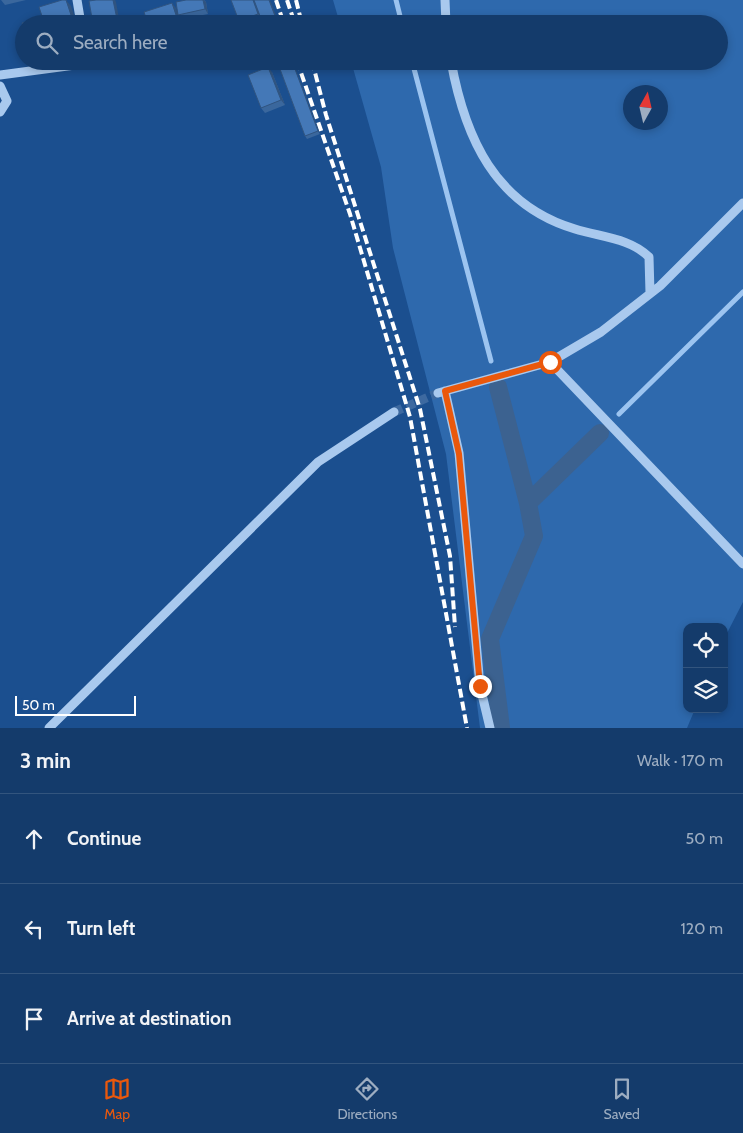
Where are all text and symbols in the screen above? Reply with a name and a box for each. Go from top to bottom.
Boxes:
search box [15,15,728,70]
icon: search [33,29,61,57]
text: Search here [73,31,167,54]
north arrow [623,85,668,130]
route start [539,351,562,374]
map controls [683,623,728,713]
button: locate [683,623,728,668]
button: layers [683,668,728,713]
route end [469,675,492,698]
scale bar [15,693,136,716]
text: 50 m [22,696,55,714]
text: 3 min [20,748,71,773]
text: Walk · 170 m [637,751,723,770]
icon: ahead [20,825,48,853]
text: Continue [67,827,141,850]
text: 50 m [686,829,723,848]
icon: left [20,915,48,943]
text: Turn left [67,917,135,940]
text: 120 m [681,919,723,938]
icon: arrive [20,1005,48,1033]
text: Arrive at destination [67,1007,231,1030]
tab: Map [103,1075,131,1123]
tab: Directions [337,1075,397,1123]
tab: Saved [603,1075,640,1123]

